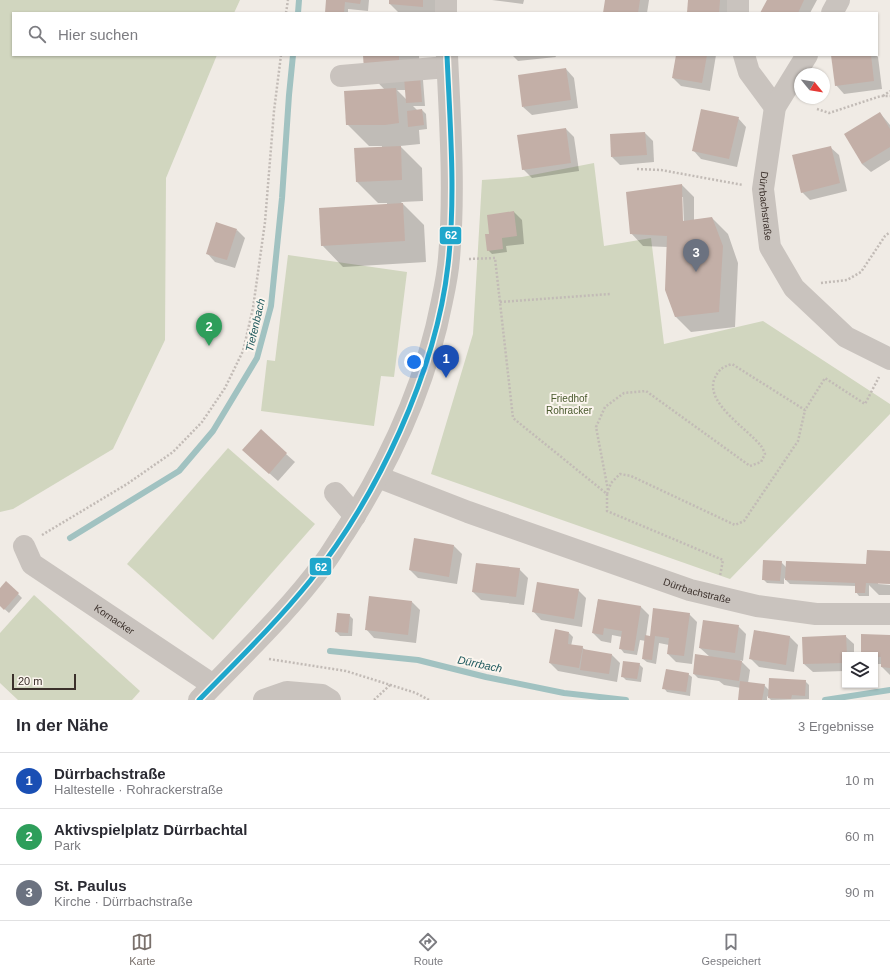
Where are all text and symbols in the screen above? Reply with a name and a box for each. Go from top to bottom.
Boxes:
search box [12,12,878,56]
icon: search [26,23,48,45]
text: Hier suchen [58,26,138,43]
north arrow [794,68,830,104]
street label: Dürrbachstraße [757,171,774,242]
line badge: 62 [439,226,462,245]
text: 62 [445,229,457,241]
pin: 3 [683,239,709,272]
water label: Tiefenbach [243,297,267,353]
pin: 2 [196,313,222,346]
pin: 1 [433,345,459,378]
your location [404,352,424,372]
park label: Friedhof Rohracker [546,393,593,416]
line badge: 62 [309,557,332,576]
text: 62 [315,561,327,573]
street label: Dürrbachstraße [662,576,732,606]
street label: Kornacker [92,602,137,637]
map controls [842,652,878,688]
button: layers [842,652,878,688]
water label: Dürrbach [457,653,503,675]
scale bar [12,672,76,691]
text: 20 m [18,675,42,687]
text: In der Nähe [16,716,109,735]
text: 3 Ergebnisse [798,719,874,734]
text: Dürrbachstraße [54,765,166,782]
text: 1 [25,773,33,788]
text: 10 m [845,773,874,788]
text: Haltestelle · Rohrackerstraße [54,782,223,797]
text: Aktivspielplatz Dürrbachtal [54,821,247,838]
text: 2 [25,829,33,844]
text: 60 m [845,829,874,844]
text: Park [54,838,81,853]
text: St. Paulus [54,877,127,894]
text: 3 [25,885,33,900]
text: 90 m [845,885,874,900]
text: Kirche · Dürrbachstraße [54,894,193,909]
tab: Karte [129,931,155,967]
tab: Route [414,931,443,967]
tab: Gespeichert [702,931,761,967]

